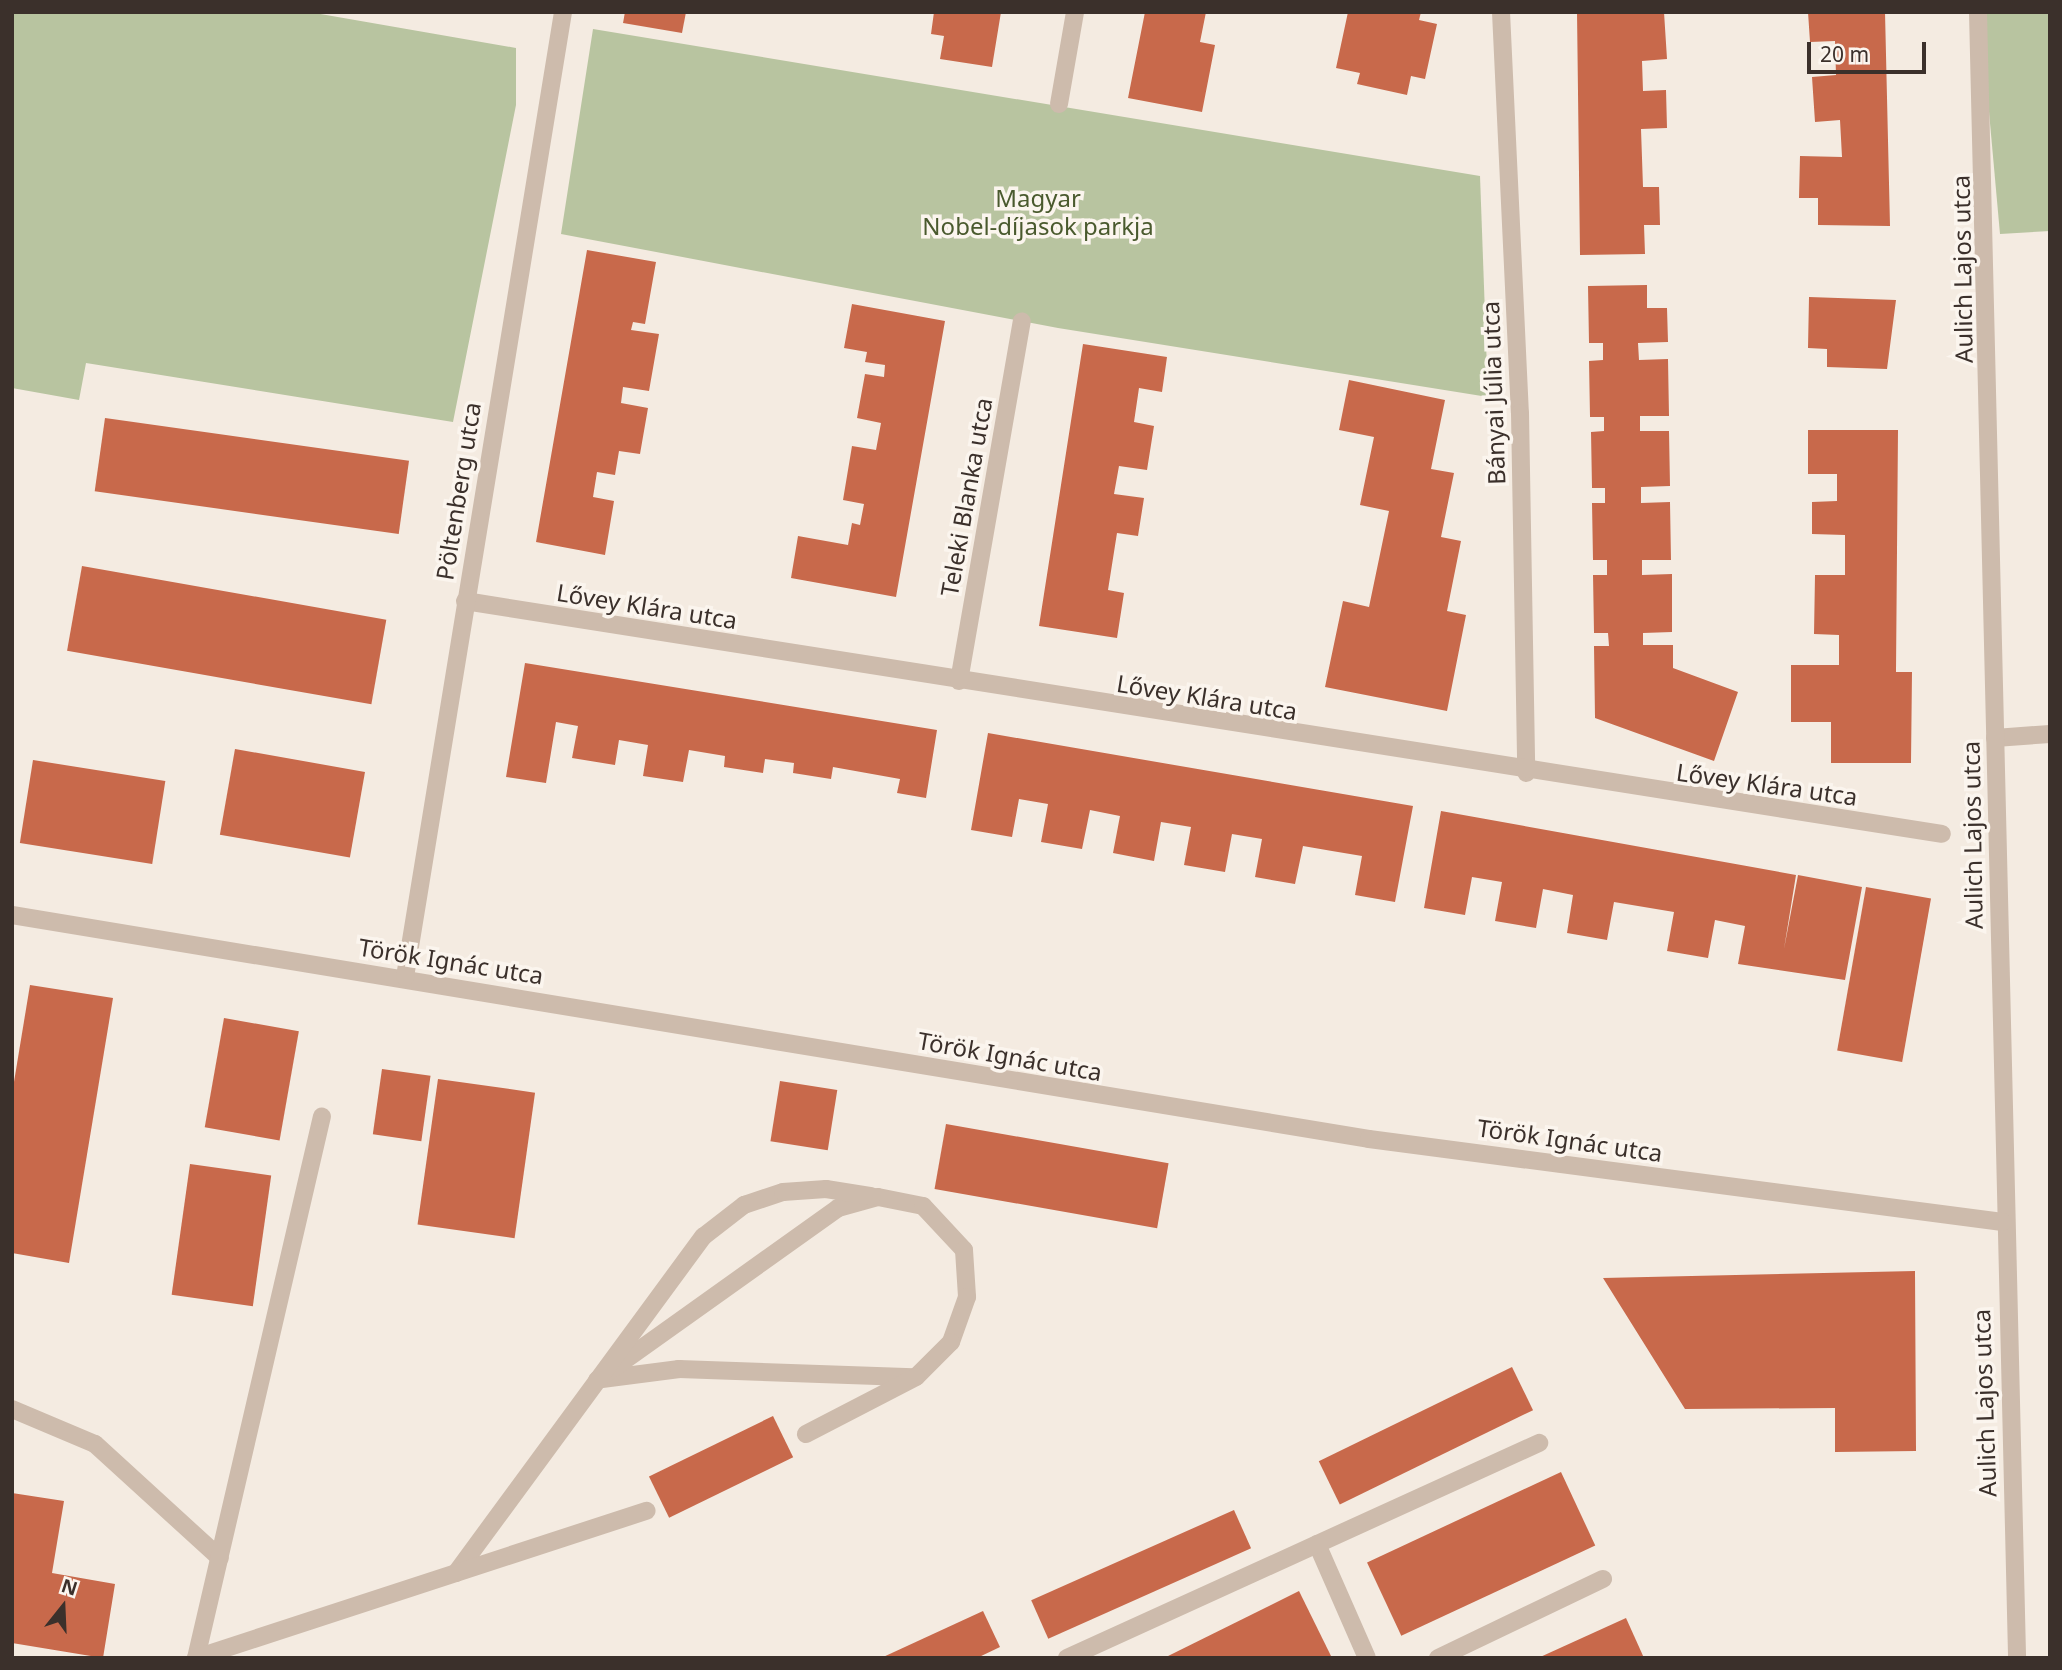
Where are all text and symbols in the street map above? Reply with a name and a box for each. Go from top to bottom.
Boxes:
scale bar [1810,28,1929,72]
text: 20 m [1820,40,1869,68]
street label: Aulich Lajos utca [1946,175,1978,363]
park label: Magyar Nobel-díjasok parkja [922,184,1154,240]
street label: Bányai Júlia utca [1475,301,1511,485]
street label: Teleki Blanka utca [934,395,998,599]
street label: Pöltenberg utca [430,400,486,582]
street label: Lővey Klára utca [555,578,739,634]
street label: Lővey Klára utca [1115,669,1299,725]
street label: Aulich Lajos utca [1956,741,1988,929]
street label: Lővey Klára utca [1675,757,1859,811]
street label: Török Ignác utca [357,932,545,990]
street label: Török Ignác utca [916,1026,1104,1086]
street label: Török Ignác utca [1476,1113,1664,1167]
street label: Aulich Lajos utca [1966,1308,2002,1498]
north arrow [28,1572,98,1642]
text: N [58,1572,81,1602]

